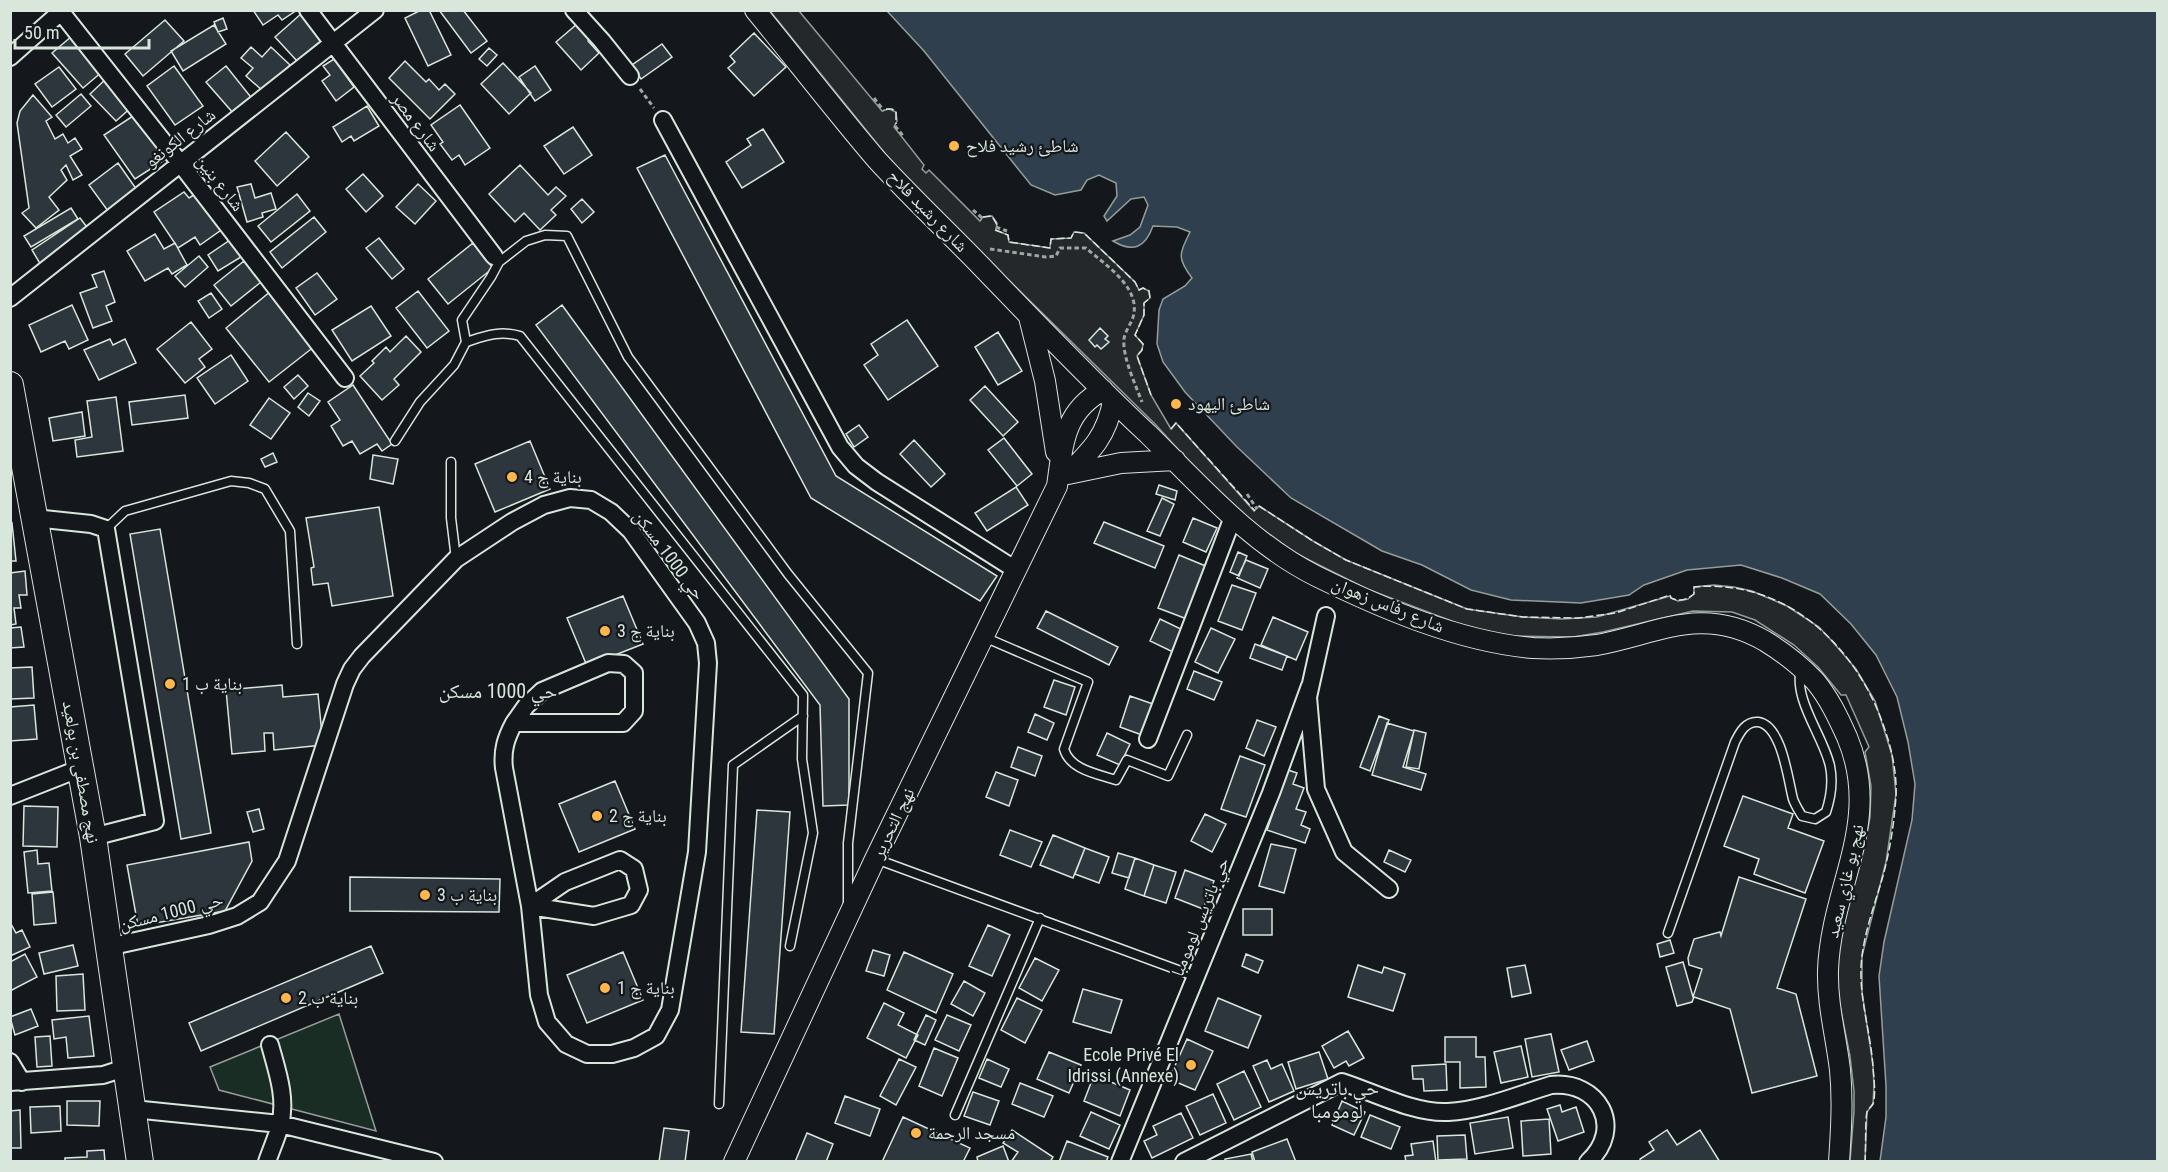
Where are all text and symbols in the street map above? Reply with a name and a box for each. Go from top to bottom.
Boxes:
scale bar [15,12,148,50]
text: 50 m [24,22,59,43]
street label: شارع مصر [386,87,445,156]
street label: شارع الكونغو [140,103,220,173]
place label: شاطئ رشيد فلاح [966,135,1079,158]
marker: شاطئ رشيد فلاح [947,139,961,153]
street label: شارع بنين [191,150,249,216]
street label: شارع رشيد فلاح [882,165,973,258]
place label: شاطئ اليهود [1188,393,1270,415]
marker: شاطئ اليهود [1169,397,1183,411]
place label: بناية ج 4 [524,466,582,489]
marker: بناية ج 4 [505,470,519,484]
street label: حي 1000 مسكن [625,506,710,606]
street label: شارع رفاس زهوان [1329,572,1447,638]
place label: بناية ج 3 [617,620,675,643]
marker: بناية ج 3 [598,624,612,638]
place label: بناية ب 1 [182,673,242,695]
marker: بناية ب 1 [163,677,177,691]
district label: حي 1000 مسكن [439,679,557,707]
street label: نهج مصطفى بن بولعيد [57,699,104,845]
street label: نهج التحرير [866,784,920,863]
place label: بناية ج 2 [609,805,667,828]
marker: بناية ج 2 [590,809,604,823]
street label: نهج بو غازي سعيد [1821,822,1872,941]
street label: حي باتريس لومومبا [1166,854,1237,981]
place label: بناية ب 3 [437,884,497,906]
street label: حي 1000 مسكن [117,888,226,939]
marker: بناية ب 3 [418,888,432,902]
place label: بناية ج 1 [617,977,675,1000]
marker: بناية ج 1 [598,981,612,995]
place label: بناية ب 2 [298,987,358,1009]
marker: بناية ب 2 [279,991,293,1005]
place label: Ecole Privé El Idrissi (Annexe) [1067,1044,1179,1087]
marker: Ecole Privé El Idrissi (Annexe) [1184,1058,1198,1072]
district label: حي باتريس لومومبا [1295,1076,1379,1123]
place label: مسجد الرحمة [928,1122,1015,1143]
marker: مسجد الرحمة [909,1126,923,1140]

